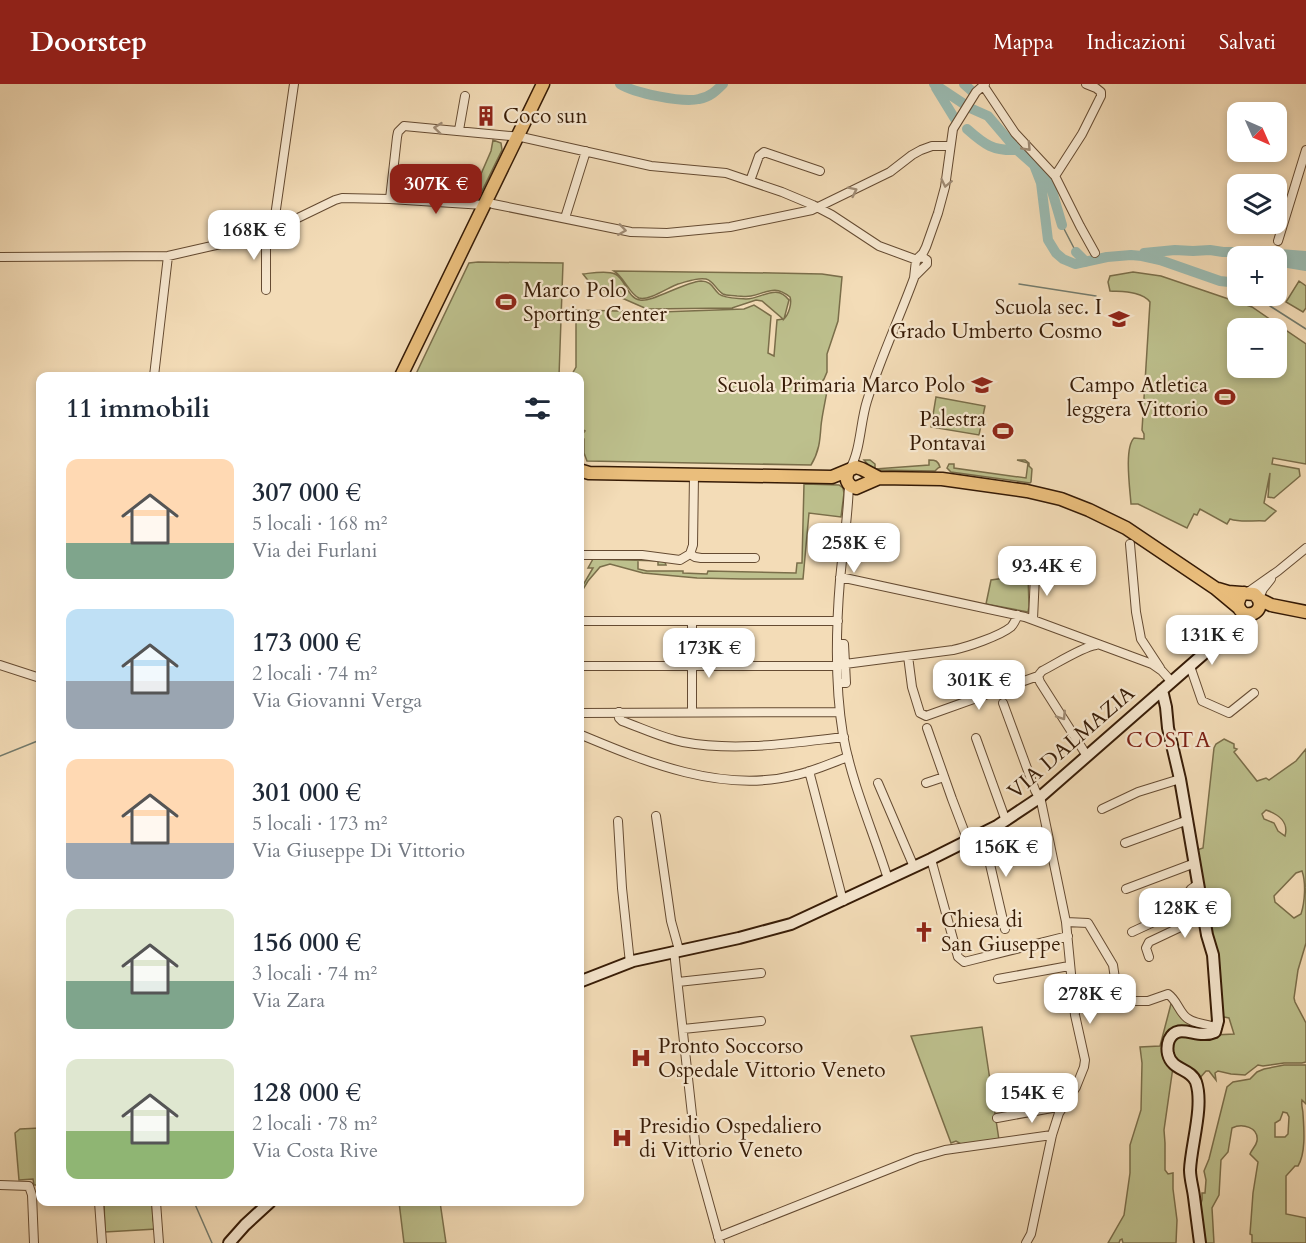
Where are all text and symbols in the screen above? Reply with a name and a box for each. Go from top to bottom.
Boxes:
text: Doorstep [30,23,147,61]
text: Mappa [993,28,1053,57]
text: Indicazioni [1086,28,1186,57]
text: Salvati [1219,28,1276,57]
place label: Coco sun [503,102,588,131]
north arrow [1227,102,1287,162]
map controls [1227,102,1287,378]
building icon: Coco sun [474,104,498,128]
one-way arrow [433,122,442,135]
one-way arrow [1020,139,1031,150]
pin: 307K € [387,164,485,215]
text: 307K € [404,170,468,197]
button: layers [1227,174,1287,234]
one-way arrow [940,177,953,187]
one-way arrow [846,186,857,198]
pin: 168K € [205,210,303,261]
text: 168K € [222,216,286,243]
one-way arrow [617,224,627,236]
button: + [1227,246,1287,306]
place label: Marco Polo Sporting Center [523,276,667,329]
sports icon: Marco Polo Sporting Center [494,290,518,314]
place label: Scuola sec. I Grado Umberto Cosmo [890,293,1102,346]
school or university icon: Scuola sec. I Grado Umberto Cosmo [1107,307,1131,331]
button: − [1227,318,1287,378]
place label: Scuola Primaria Marco Polo [717,371,965,400]
place label: Campo Atletica leggera Vittorio [1067,371,1208,424]
school or university icon: Scuola Primaria Marco Polo [970,373,994,397]
sports icon: Campo Atletica leggera Vittorio [1213,385,1237,409]
text: 11 immobili [66,391,210,426]
icon: filters [521,392,554,425]
place label: Palestra Pontavai [909,405,986,458]
sports icon: Palestra Pontavai [991,419,1015,443]
text: 307 000 € [252,475,361,510]
icon: home [114,483,186,555]
text: 5 locali · 168 m² [252,510,388,537]
pin: 258K € [805,523,903,574]
text: 258K € [822,529,886,556]
text: Via dei Furlani [252,537,377,564]
pin: 93.4K € [992,546,1102,597]
text: 93.4K € [1012,552,1082,579]
pin: 131K € [1163,615,1261,666]
text: 131K € [1180,621,1244,648]
text: 173 000 € [252,625,361,660]
pin: 173K € [660,628,758,679]
icon: home [114,633,186,705]
text: 173K € [677,634,741,661]
text: 2 locali · 74 m² [252,660,377,687]
pin: 301K € [930,660,1028,711]
text: 301K € [947,666,1011,693]
street label: VIA DALMAZIA [1002,679,1141,806]
text: Via Giovanni Verga [252,687,422,714]
one-way arrow [1055,710,1067,720]
district label: COSTA [1126,725,1212,755]
text: 301 000 € [252,775,361,810]
icon: home [114,783,186,855]
text: 5 locali · 173 m² [252,810,388,837]
pin: 156K € [957,827,1055,878]
text: 156K € [974,833,1038,860]
text: Via Giuseppe Di Vittorio [252,837,465,864]
pin: 128K € [1136,888,1234,939]
text: 128K € [1153,894,1217,921]
place label: Chiesa di San Giuseppe [941,906,1061,959]
church icon: Chiesa di San Giuseppe [912,920,936,944]
text: 156 000 € [252,925,361,960]
icon: home [114,933,186,1005]
text: 3 locali · 74 m² [252,960,377,987]
pin: 278K € [1041,974,1139,1025]
text: 278K € [1058,980,1122,1007]
text: Via Zara [252,987,325,1014]
place label: Pronto Soccorso Ospedale Vittorio Veneto [658,1032,886,1085]
hospital icon: Pronto Soccorso Ospedale Vittorio Veneto [629,1046,653,1070]
pin: 154K € [983,1073,1081,1124]
text: 128 000 € [252,1075,361,1110]
text: 154K € [1000,1079,1064,1106]
icon: home [114,1083,186,1155]
text: 2 locali · 78 m² [252,1110,377,1137]
place label: Presidio Ospedaliero di Vittorio Veneto [639,1112,822,1165]
hospital icon: Presidio Ospedaliero di Vittorio Veneto [610,1126,634,1150]
text: Via Costa Rive [252,1137,378,1164]

